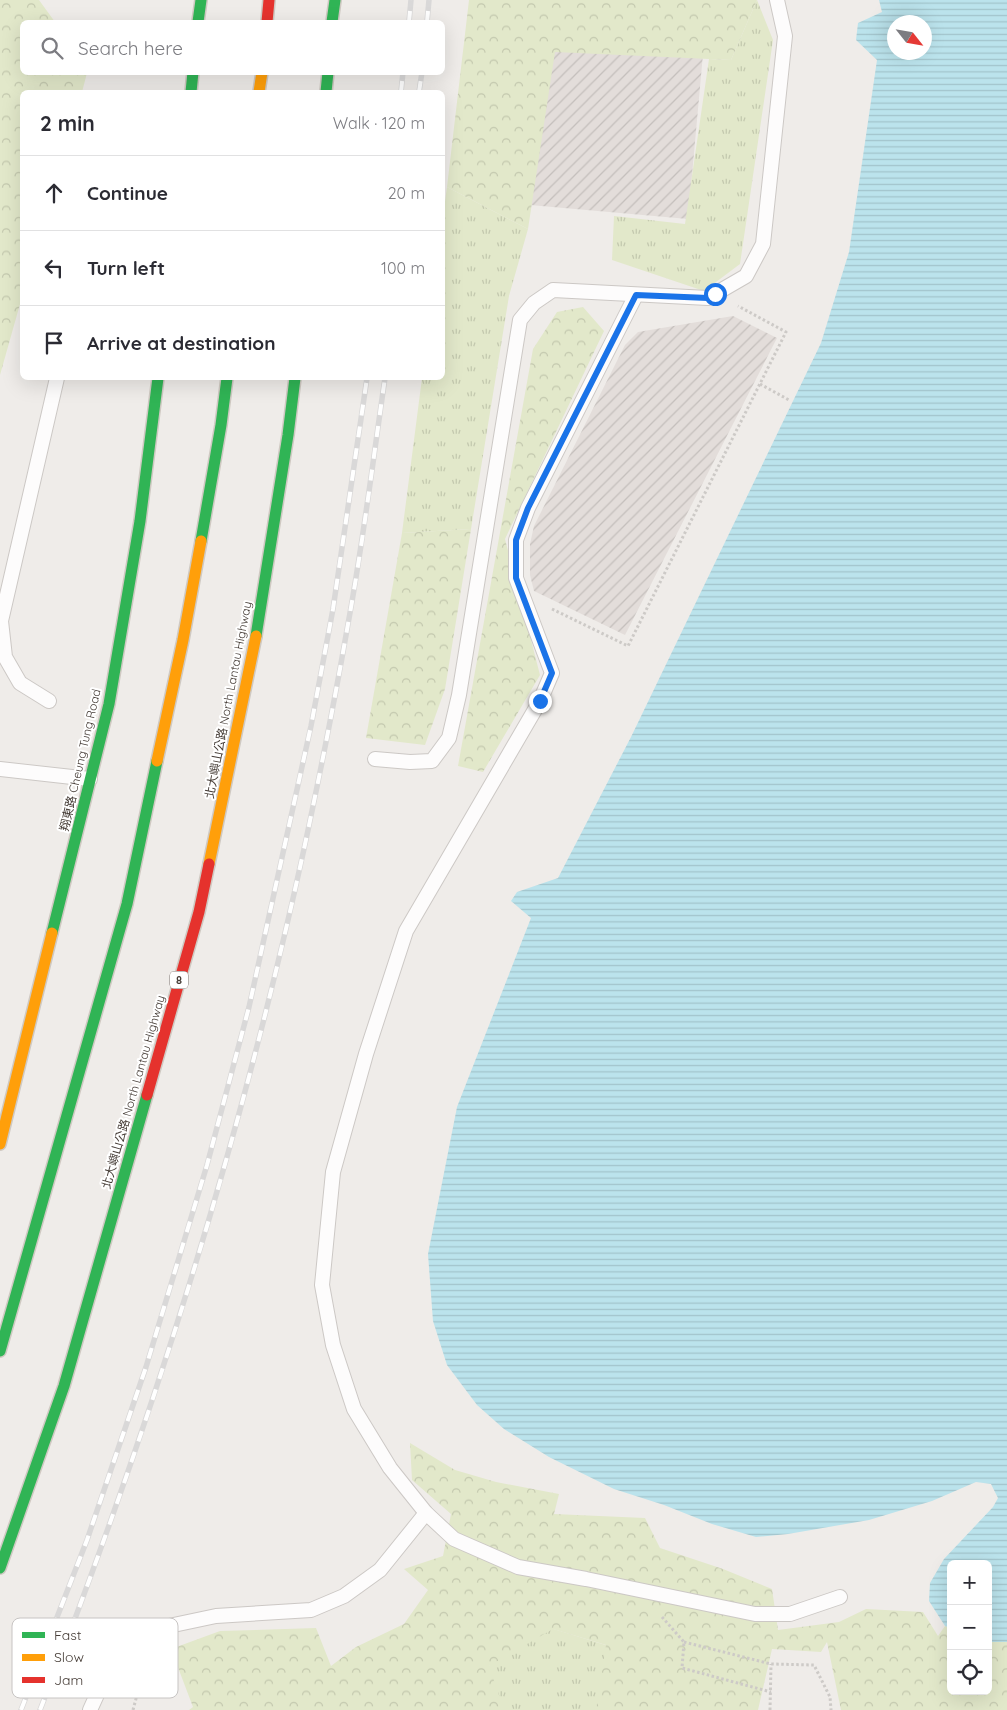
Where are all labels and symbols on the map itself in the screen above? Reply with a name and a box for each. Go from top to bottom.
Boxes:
north arrow [887,15,932,60]
route start [704,283,727,306]
street label: 北大嶼山公路 North Lantau Highway [201,600,255,800]
street label: 翔東路 Cheung Tung Road [56,687,104,833]
route end [529,690,552,713]
road number: 8 [170,972,188,988]
street label: 北大嶼山公路 North Lantau Highway [98,993,168,1191]
legend [12,1618,178,1698]
text: Fast [54,1626,82,1644]
text: Slow [54,1648,84,1666]
text: Jam [54,1671,83,1689]

